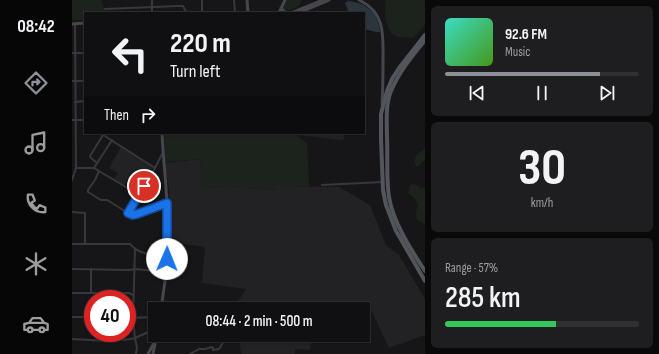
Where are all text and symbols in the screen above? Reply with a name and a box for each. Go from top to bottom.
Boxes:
text: 08:42 [17,16,55,37]
text: 92.6 FM [505,25,547,44]
text: 220 m [170,27,231,60]
icon: left [104,28,156,80]
text: Music [505,44,530,60]
text: Turn left [170,61,221,82]
icon: directions [22,69,50,97]
icon: previous [466,82,488,104]
icon: pause [531,82,553,104]
icon: next [596,82,618,104]
icon: right [137,104,159,126]
text: Then [104,106,129,125]
icon: music [22,129,50,157]
text: 30 [518,137,566,200]
pin [127,169,161,203]
icon: arrive [133,175,155,197]
icon: phone [22,190,50,218]
text: km/h [531,195,553,211]
position arrow [146,238,188,280]
icon: climate [22,250,50,278]
text: Range · 57% [445,260,498,276]
text: 285 km [445,280,521,316]
speed limit sign: 40 [84,290,136,342]
icon: car [22,310,50,338]
text: 08:44 · 2 min · 500 m [206,312,312,331]

